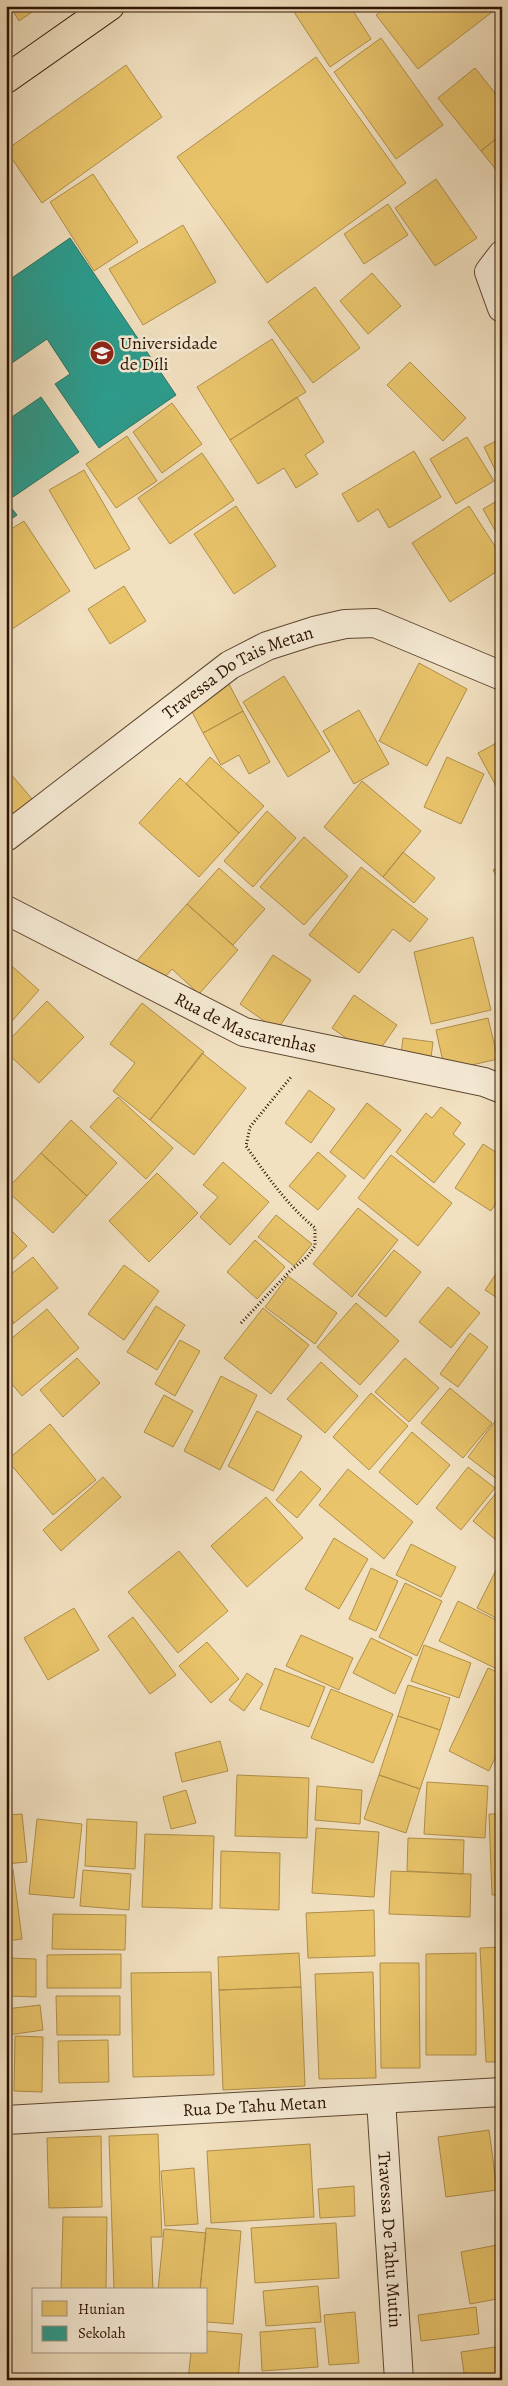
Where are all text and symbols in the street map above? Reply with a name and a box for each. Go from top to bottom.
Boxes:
place label: Universidade de Díli [120,331,218,376]
school or university icon: Universidade de Díli [89,340,115,366]
street label: Travessa Do Tais Metan [157,620,316,725]
street label: Rua de Mascarenhas [170,986,318,1059]
street label: Rua De Tahu Metan [182,2090,327,2122]
street label: Travessa De Tahu Mutin [372,2151,408,2329]
legend [32,2288,208,2354]
text: Hunian [78,2299,125,2319]
text: Sekolah [78,2323,126,2343]

